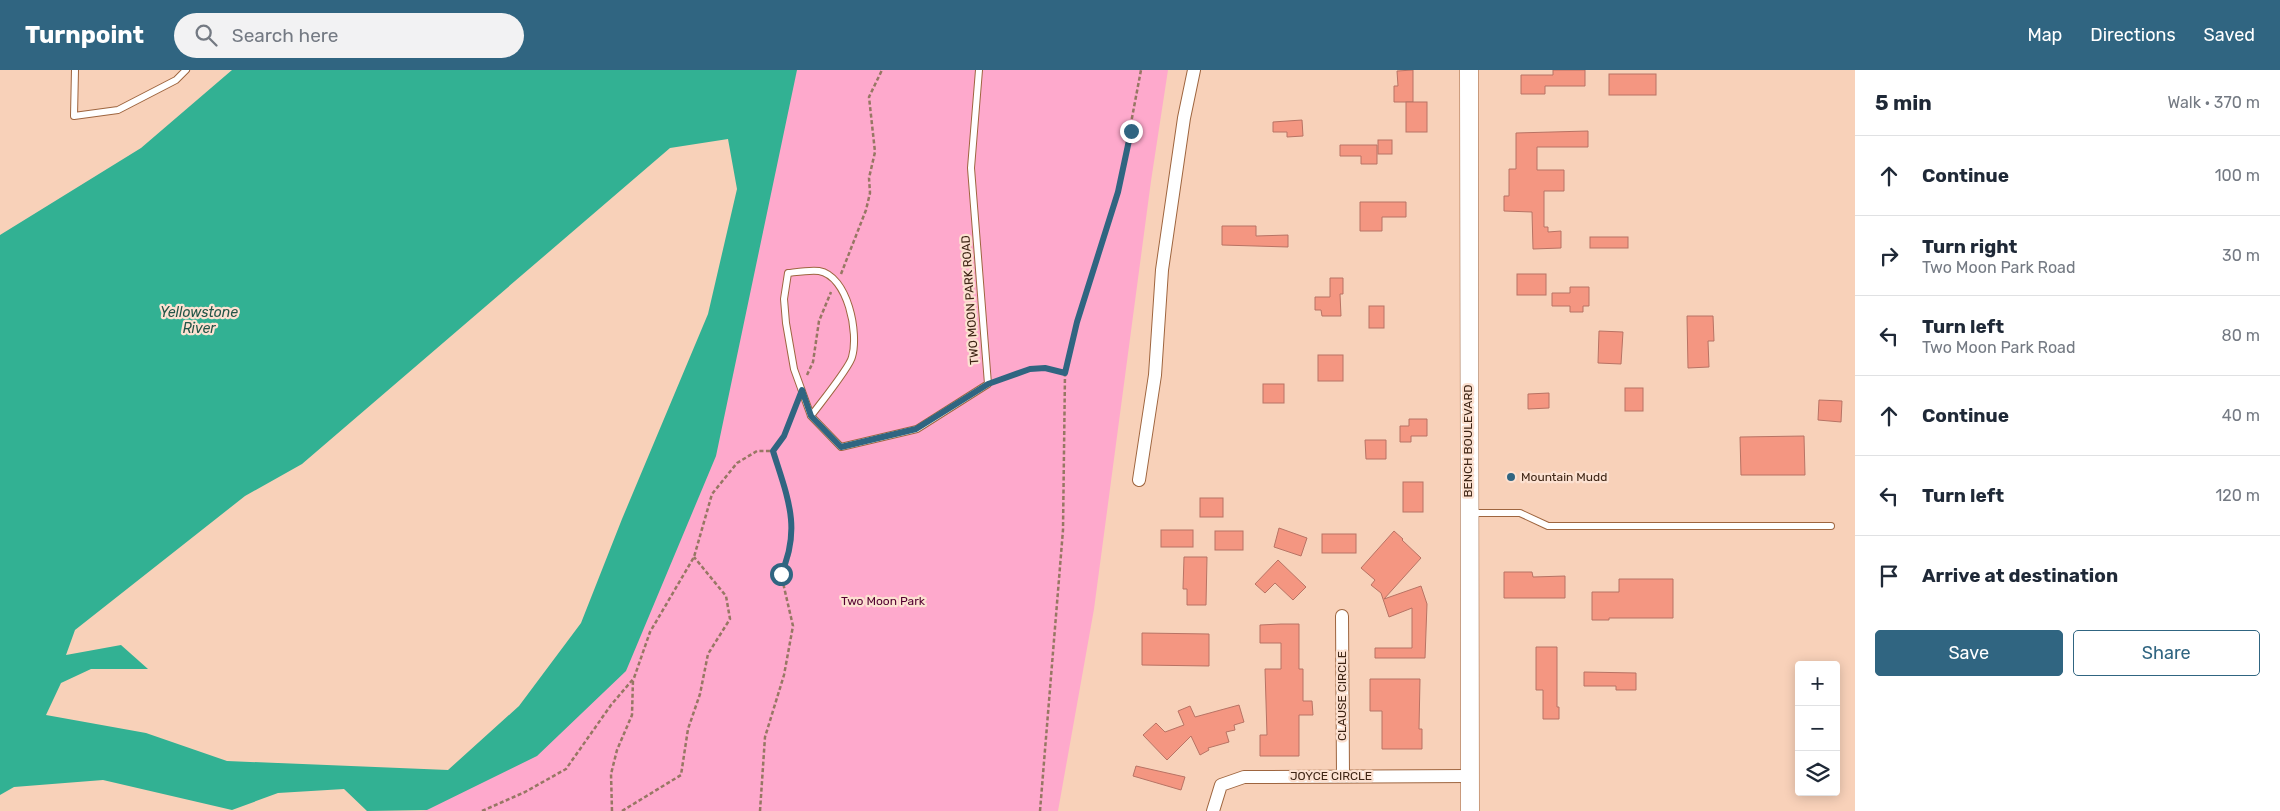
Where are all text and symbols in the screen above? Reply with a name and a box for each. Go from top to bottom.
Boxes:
search box [174,13,524,58]
text: Turnpoint [25,21,144,49]
icon: search [192,21,220,49]
text: Search here [232,24,338,47]
text: Map [2027,24,2062,46]
text: Directions [2090,24,2176,46]
text: Saved [2204,24,2255,46]
text: 5 min [1875,90,1932,115]
text: Walk · 370 m [2167,93,2260,112]
route end [1120,120,1143,143]
icon: ahead [1875,162,1903,190]
text: Continue [1922,164,2009,187]
text: 100 m [2215,166,2260,185]
street label: TWO MOON PARK ROAD [958,235,982,365]
text: Turn right [1922,235,2017,258]
icon: right [1875,242,1903,270]
text: 30 m [2222,246,2260,265]
text: Two Moon Park Road [1922,258,2075,277]
water label: Yellowstone River [160,304,238,337]
text: Turn left [1922,315,2004,338]
icon: left [1875,322,1903,350]
text: 80 m [2222,326,2260,345]
text: Two Moon Park Road [1922,338,2075,357]
street label: BENCH BOULEVARD [1461,384,1475,498]
icon: ahead [1875,402,1903,430]
text: Continue [1922,404,2009,427]
text: 40 m [2222,406,2260,425]
place label: Mountain Mudd [1521,470,1607,484]
marker: Mountain Mudd [1505,471,1517,483]
icon: left [1875,482,1903,510]
text: Turn left [1922,484,2004,507]
text: 120 m [2215,486,2260,505]
icon: arrive [1875,562,1903,590]
route start [770,563,793,586]
text: Arrive at destination [1922,564,2118,587]
park label: Two Moon Park [841,594,926,608]
button: Save [1875,630,2063,676]
button: Share [2073,630,2260,676]
street label: CLAUSE CIRCLE [1335,651,1349,741]
map controls [1795,661,1840,796]
button: + [1795,661,1840,706]
button: − [1795,706,1840,751]
button: layers [1795,751,1840,796]
street label: JOYCE CIRCLE [1290,769,1372,783]

